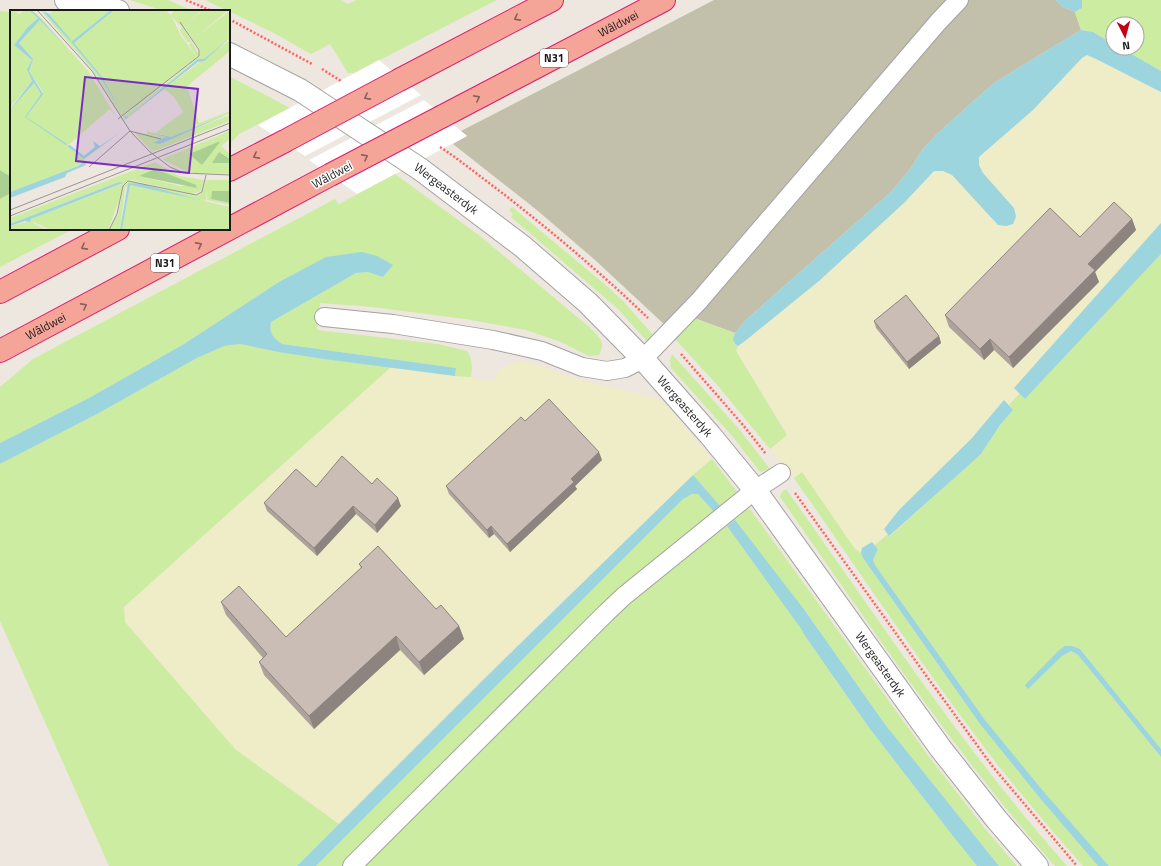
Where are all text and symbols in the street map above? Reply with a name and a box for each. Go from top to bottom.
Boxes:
street label: Wâldwei [594,5,642,42]
inset map [10,10,230,230]
one-way arrow [514,13,521,21]
north arrow [1105,16,1145,56]
text: N [1121,38,1131,54]
road number: N31 [540,49,568,67]
one-way arrow [364,93,371,100]
one-way arrow [473,95,480,103]
one-way arrow [253,151,260,159]
one-way arrow [360,155,368,162]
street label: Wâldwei [308,156,355,193]
street label: Wergeasterdyk [410,158,483,219]
one-way arrow [81,243,88,250]
one-way arrow [195,243,202,250]
road number: N31 [151,254,179,272]
one-way arrow [80,304,87,311]
street label: Wâldwei [22,307,69,345]
street label: Wergeasterdyk [653,371,718,441]
street label: Wergeasterdyk [851,628,911,701]

